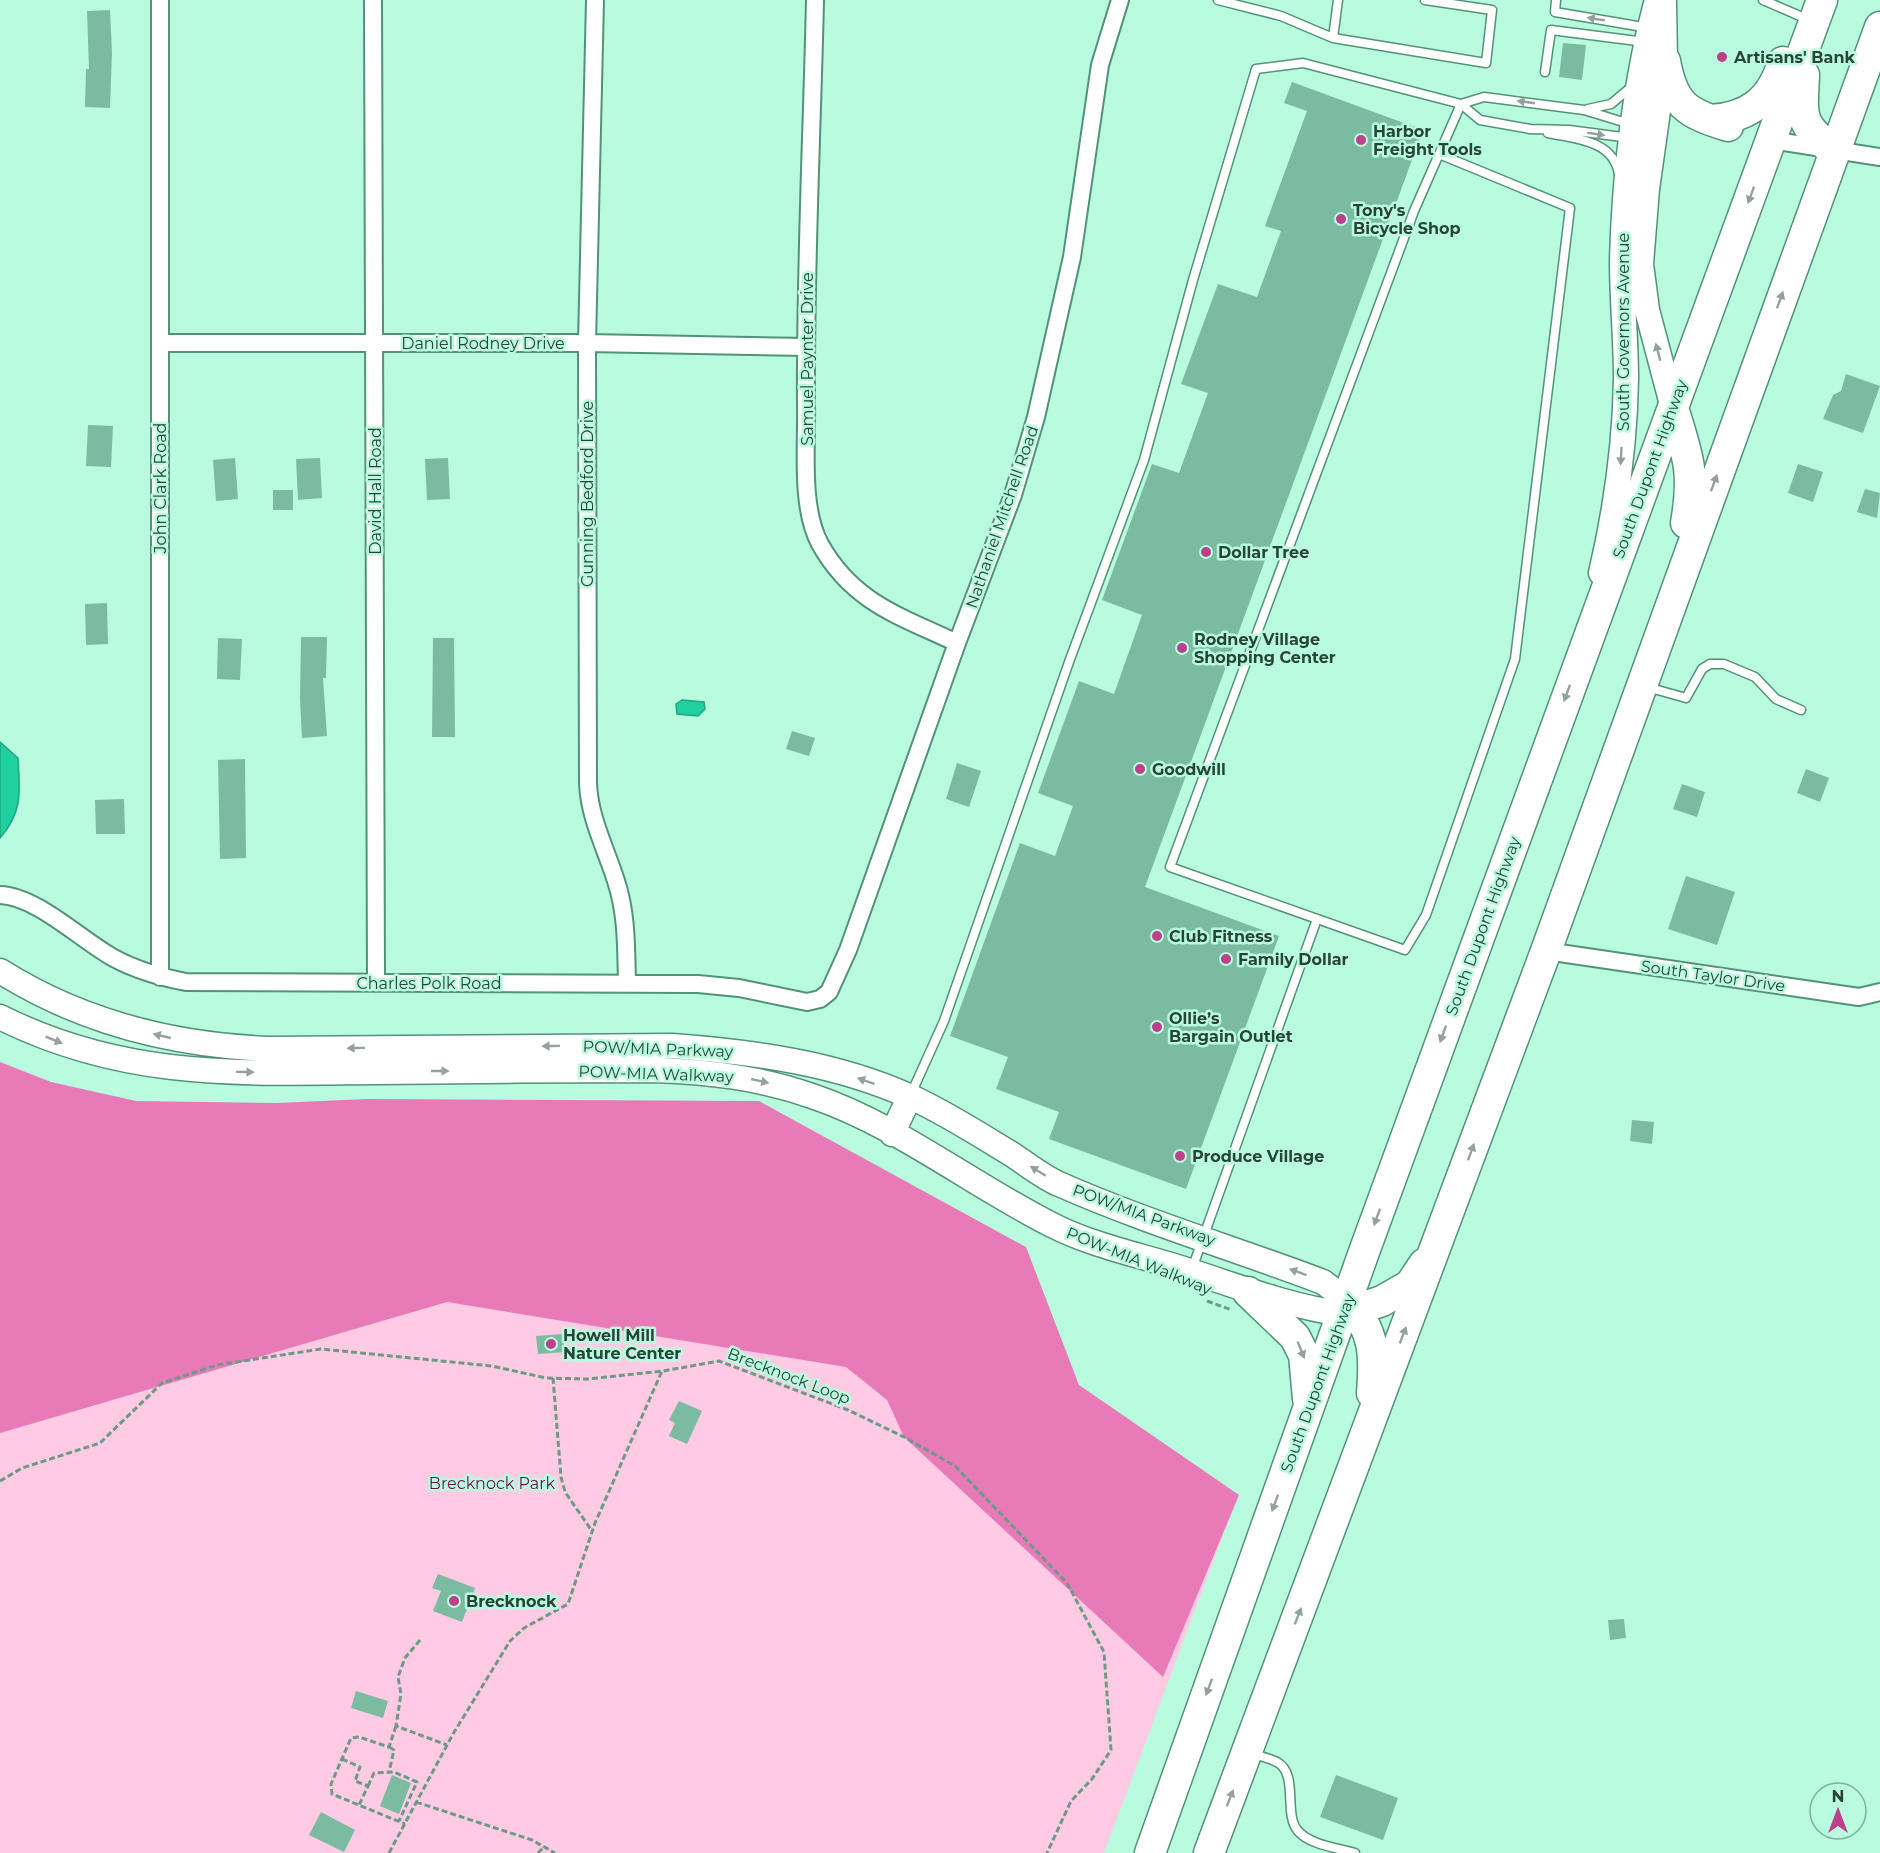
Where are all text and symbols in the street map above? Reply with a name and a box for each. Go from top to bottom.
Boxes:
one-way arrow [1586,14,1605,23]
place label: Artisans' Bank [1733,48,1855,67]
marker: Artisans' Bank [1715,50,1729,64]
one-way arrow [1517,98,1536,107]
place label: Harbor Freight Tools [1373,122,1482,159]
one-way arrow [1587,130,1606,139]
marker: Harbor Freight Tools [1354,133,1368,147]
one-way arrow [1745,186,1755,204]
place label: Tony's Bicycle Shop [1353,201,1461,238]
marker: Tony's Bicycle Shop [1334,212,1348,226]
street label: South Governors Avenue [1614,233,1633,431]
street label: Samuel Paynter Drive [798,272,817,446]
one-way arrow [1776,290,1786,308]
street label: Daniel Rodney Drive [401,334,565,353]
one-way arrow [1652,342,1662,361]
street label: South Dupont Highway [1609,377,1691,561]
street label: Gunning Bedford Drive [578,401,597,587]
street label: John Clark Road [151,423,170,554]
street label: Nathaniel Mitchell Road [962,423,1042,611]
street label: David Hall Road [366,427,385,555]
one-way arrow [1617,447,1626,466]
one-way arrow [1709,474,1719,492]
place label: Dollar Tree [1218,543,1309,562]
marker: Dollar Tree [1199,545,1213,559]
place label: Rodney Village Shopping Center [1194,630,1336,667]
marker: Rodney Village Shopping Center [1175,641,1189,655]
one-way arrow [1562,684,1572,702]
place label: Goodwill [1152,760,1226,779]
marker: Goodwill [1133,762,1147,776]
street label: South Dupont Highway [1442,834,1524,1018]
place label: Club Fitness [1169,927,1273,946]
marker: Club Fitness [1150,929,1164,943]
place label: Family Dollar [1238,950,1349,969]
marker: Family Dollar [1219,952,1233,966]
street label: South Taylor Drive [1640,956,1786,996]
street label: Charles Polk Road [356,974,502,993]
place label: Ollie’s Bargain Outlet [1169,1009,1293,1046]
marker: Ollie’s Bargain Outlet [1150,1020,1164,1034]
one-way arrow [1438,1025,1448,1043]
one-way arrow [152,1030,171,1040]
one-way arrow [45,1035,63,1045]
street label: POW/MIA Parkway [582,1037,734,1061]
one-way arrow [541,1041,560,1050]
one-way arrow [346,1043,365,1053]
street label: POW-MIA Walkway [578,1062,734,1086]
one-way arrow [430,1066,449,1076]
one-way arrow [235,1067,254,1077]
one-way arrow [751,1076,769,1086]
one-way arrow [857,1076,875,1085]
one-way arrow [1467,1143,1477,1161]
place label: Produce Village [1192,1147,1324,1166]
marker: Produce Village [1173,1149,1187,1163]
one-way arrow [1030,1166,1046,1177]
street label: POW/MIA Parkway [1070,1180,1218,1250]
one-way arrow [1371,1209,1381,1227]
street label: POW-MIA Walkway [1063,1223,1215,1299]
one-way arrow [1289,1267,1307,1277]
street label: South Dupont Highway [1277,1291,1359,1475]
one-way arrow [1399,1325,1409,1343]
place label: Howell Mill Nature Center [563,1326,681,1363]
marker: Howell Mill Nature Center [544,1337,558,1351]
one-way arrow [1296,1342,1306,1360]
street label: Brecknock Loop [725,1344,853,1408]
park label: Brecknock Park [429,1474,556,1493]
one-way arrow [1269,1494,1279,1512]
place label: Brecknock [466,1592,557,1611]
marker: Brecknock [447,1594,461,1608]
one-way arrow [1293,1606,1303,1624]
one-way arrow [1204,1678,1214,1696]
north arrow [1808,1781,1868,1841]
text: N [1832,1787,1844,1806]
one-way arrow [1225,1789,1235,1807]

